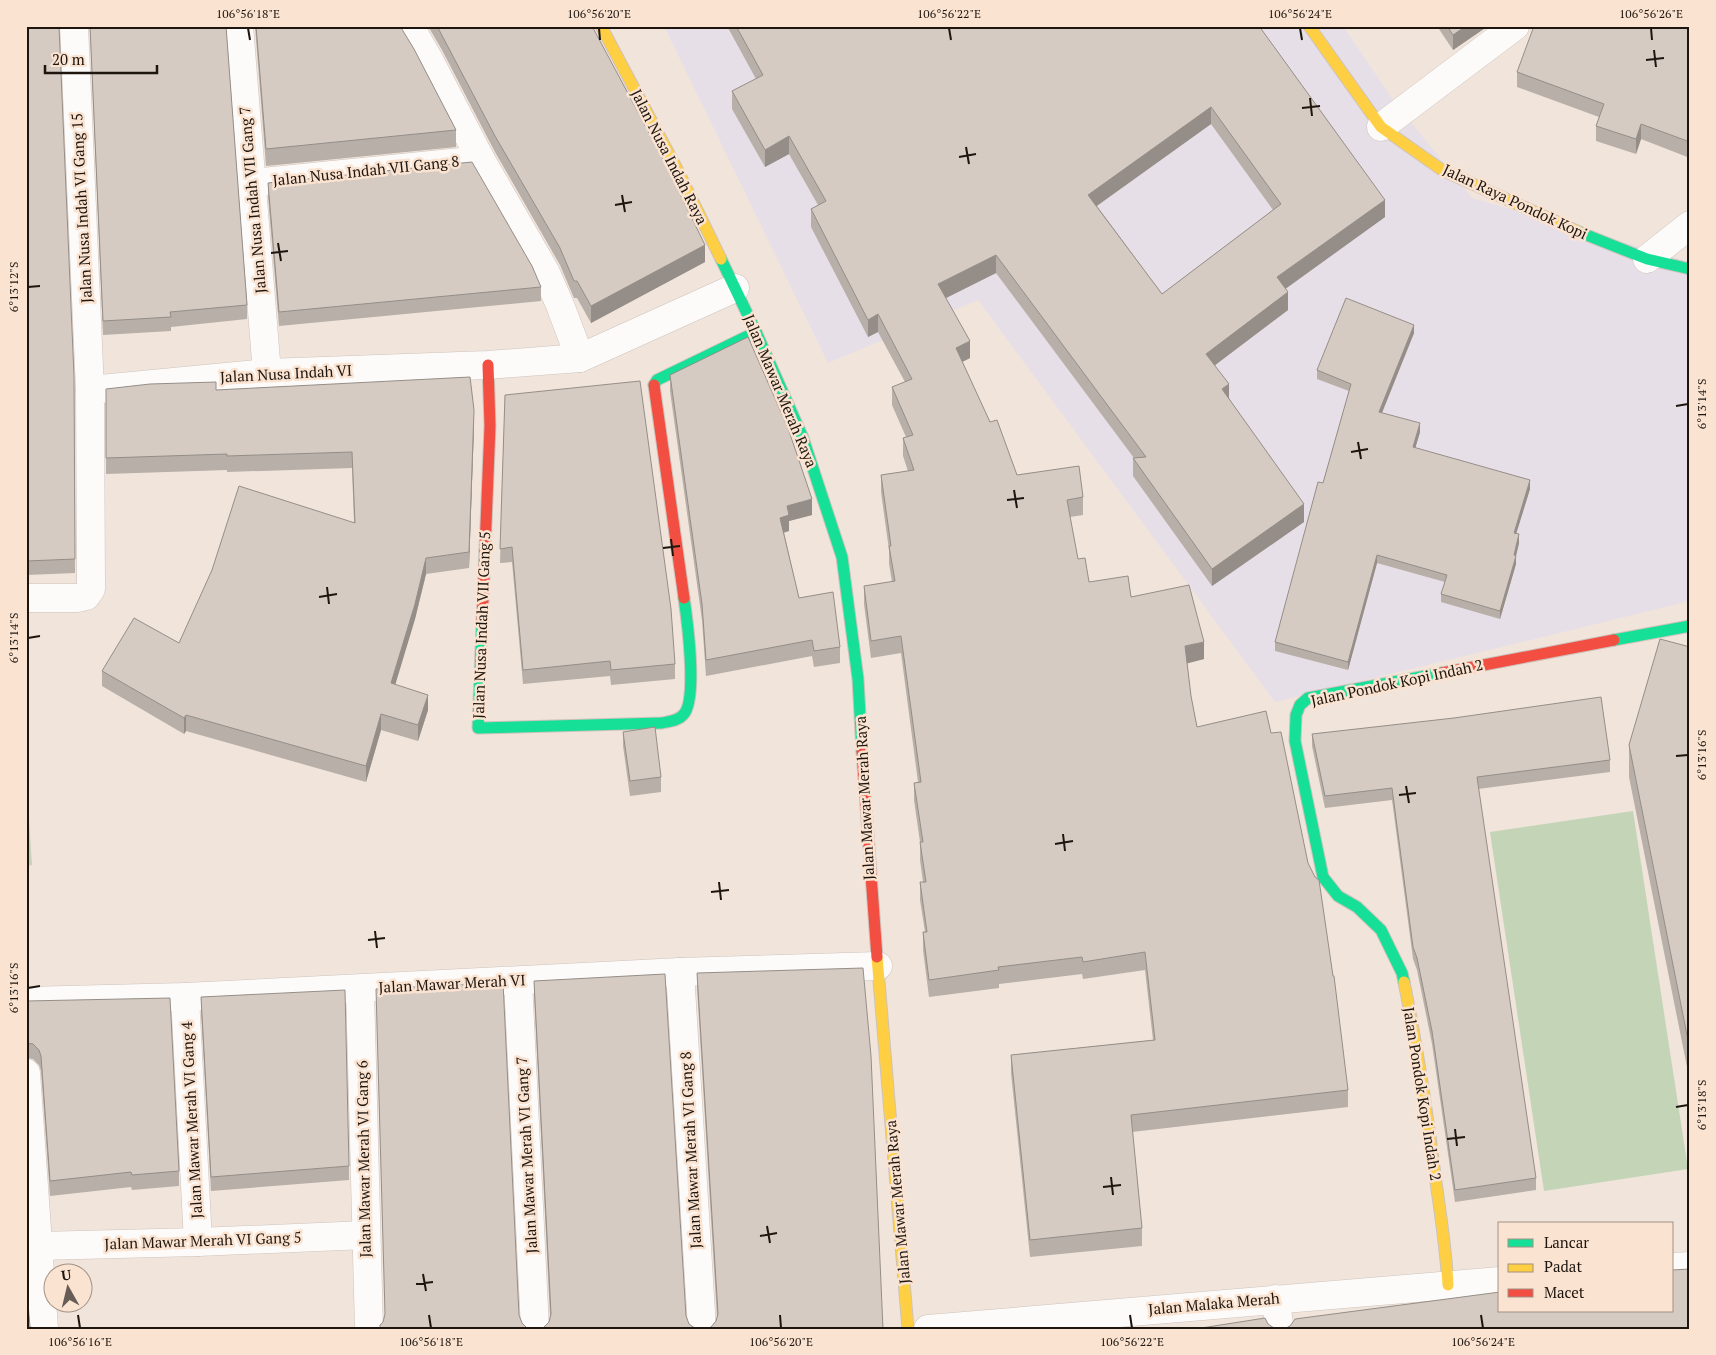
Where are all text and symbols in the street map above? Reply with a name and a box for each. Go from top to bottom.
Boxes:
text: 106°56'18"E [216,6,280,21]
text: 106°56'20"E [567,6,631,21]
text: 106°56'22"E [917,6,981,21]
text: 106°56'24"E [1268,6,1332,21]
text: 106°56'26"E [1619,6,1683,21]
scale bar [45,42,158,74]
text: 20 m [52,49,85,69]
street label: Jalan Nusa Indah Raya [627,85,713,228]
street label: Jalan Nusa Indah VII Gang 7 [234,106,270,294]
street label: Jalan Nusa Indah VI Gang 15 [66,113,96,304]
street label: Jalan Nusa Indah VII Gang 8 [272,150,460,190]
street label: Jalan Raya Pondok Kopi [1440,159,1591,243]
text: 6°13'12"S [6,262,21,312]
street label: Jalan Mawar Merah Raya [740,311,822,471]
street label: Jalan Nusa Indah VI [219,360,353,386]
text: 6°13'14"S [1694,379,1709,429]
street label: Jalan Nusa Indah VII Gang 5 [468,531,494,719]
text: 6°13'14"S [6,613,21,663]
street label: Jalan Pondok Kopi Indah 2 [1309,654,1485,710]
street label: Jalan Mawar Merah Raya [850,715,878,881]
text: 6°13'16"S [1694,730,1709,780]
text: 6°13'16"S [6,963,21,1013]
street label: Jalan Mawar Merah VI [378,969,526,997]
street label: Jalan Pondok Kopi Indah 2 [1399,1006,1447,1182]
street label: Jalan Mawar Merah VI Gang 4 [176,1021,206,1219]
street label: Jalan Mawar Merah VI Gang 8 [675,1051,705,1249]
street label: Jalan Mawar Merah VI Gang 7 [511,1056,541,1254]
street label: Jalan Mawar Merah VI Gang 6 [351,1060,375,1258]
text: 6°13'18"S [1694,1080,1709,1130]
street label: Jalan Mawar Merah Raya [880,1119,914,1285]
legend [1498,1222,1674,1312]
street label: Jalan Mawar Merah VI Gang 5 [104,1227,302,1253]
text: Lancar [1544,1232,1589,1252]
text: Padat [1544,1256,1582,1276]
north arrow [42,1262,92,1312]
text: U [60,1265,72,1285]
text: Macet [1544,1282,1585,1302]
street label: Jalan Malaka Merah [1147,1287,1281,1319]
text: 106°56'16"E [48,1334,112,1349]
text: 106°56'18"E [399,1334,463,1349]
text: 106°56'20"E [749,1334,813,1349]
text: 106°56'22"E [1100,1334,1164,1349]
text: 106°56'24"E [1451,1334,1515,1349]

